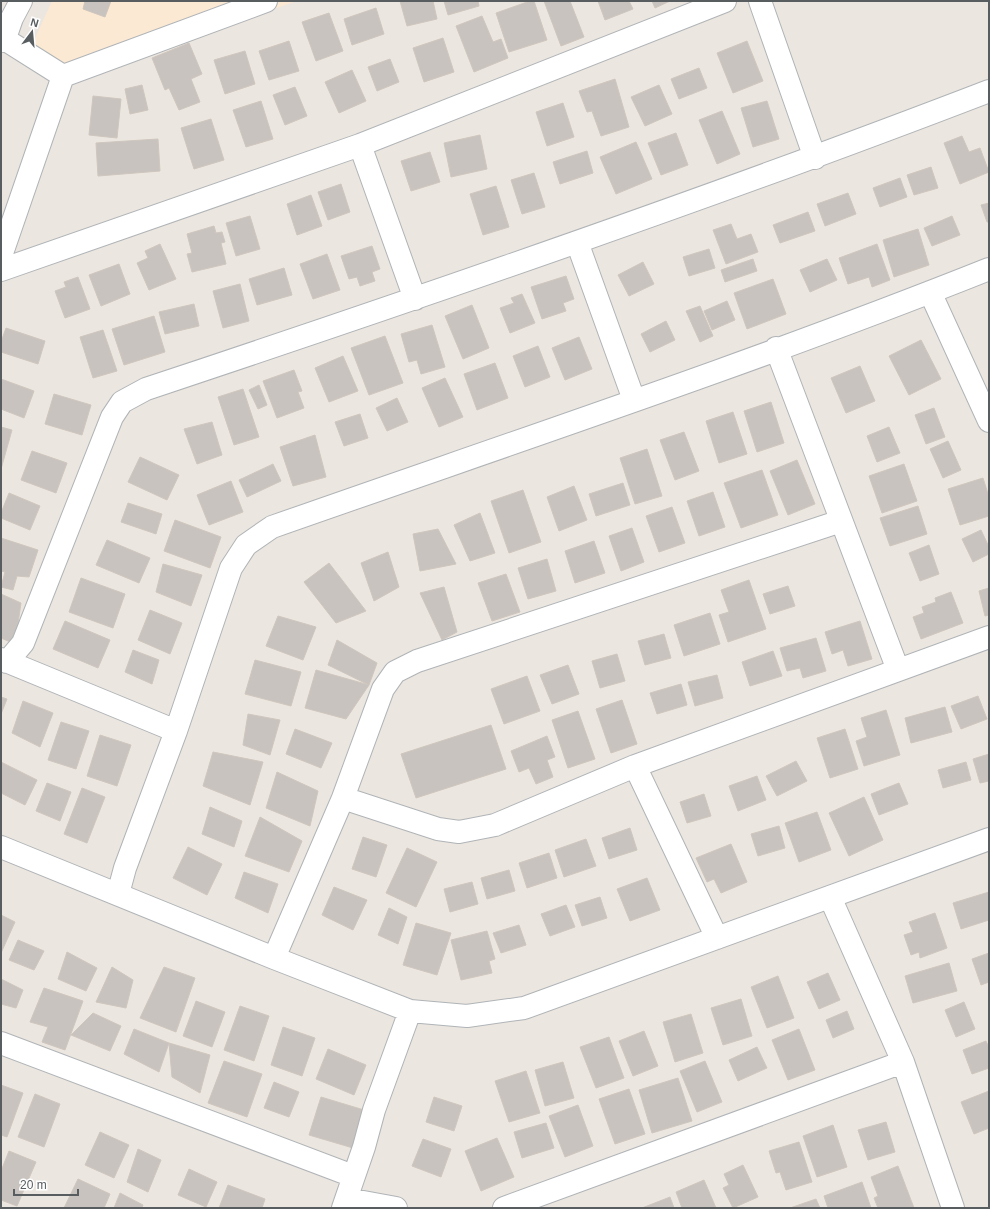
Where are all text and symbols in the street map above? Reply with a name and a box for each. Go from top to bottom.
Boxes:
north arrow [12,12,52,52]
text: N [29,16,40,29]
scale bar [14,1171,78,1197]
text: 20 m [20,1178,47,1192]

